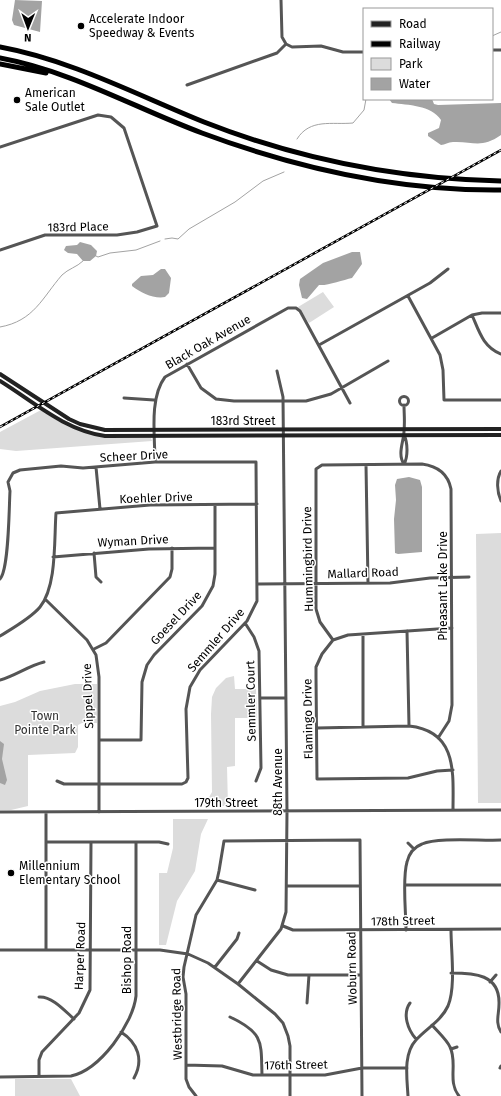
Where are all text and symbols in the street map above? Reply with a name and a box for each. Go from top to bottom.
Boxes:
north arrow [8,8,48,48]
legend [363,8,493,100]
place label: Accelerate Indoor Speedway & Events [89,12,195,40]
text: Road [399,17,427,31]
marker: Accelerate Indoor Speedway & Events [76,21,86,31]
text: N [24,31,32,44]
text: Railway [399,37,440,51]
text: Park [399,57,423,71]
text: Water [399,77,431,91]
place label: American Sale Outlet [25,86,86,114]
marker: American Sale Outlet [12,95,22,105]
street label: 183rd Place [47,219,109,235]
street label: Black Oak Avenue [163,312,253,372]
street label: 183rd Street [211,414,276,428]
street label: Scheer Drive [100,447,168,465]
street label: Koehler Drive [119,490,193,506]
street label: Hummingbird Drive [300,506,316,612]
street label: Pheasant Lake Drive [436,531,450,641]
street label: Wyman Drive [97,532,169,550]
street label: Mallard Road [327,565,399,581]
street label: Goesel Drive [148,588,204,648]
street label: Semmler Drive [185,605,247,675]
street label: Semmler Court [243,660,259,742]
street label: Sippel Drive [80,663,96,729]
street label: Flamingo Drive [300,678,316,760]
park label: Town Pointe Park [14,709,77,737]
street label: 88th Avenue [271,748,285,816]
street label: 179th Street [194,796,259,810]
place label: Millennium Elementary School [19,859,121,887]
marker: Millennium Elementary School [6,868,16,878]
street label: 178th Street [371,913,436,929]
street label: Harper Road [72,922,88,990]
street label: Bishop Road [120,926,134,994]
street label: Woburn Road [344,931,360,1005]
street label: Westbridge Road [169,968,185,1060]
street label: 176th Street [264,1057,329,1073]

